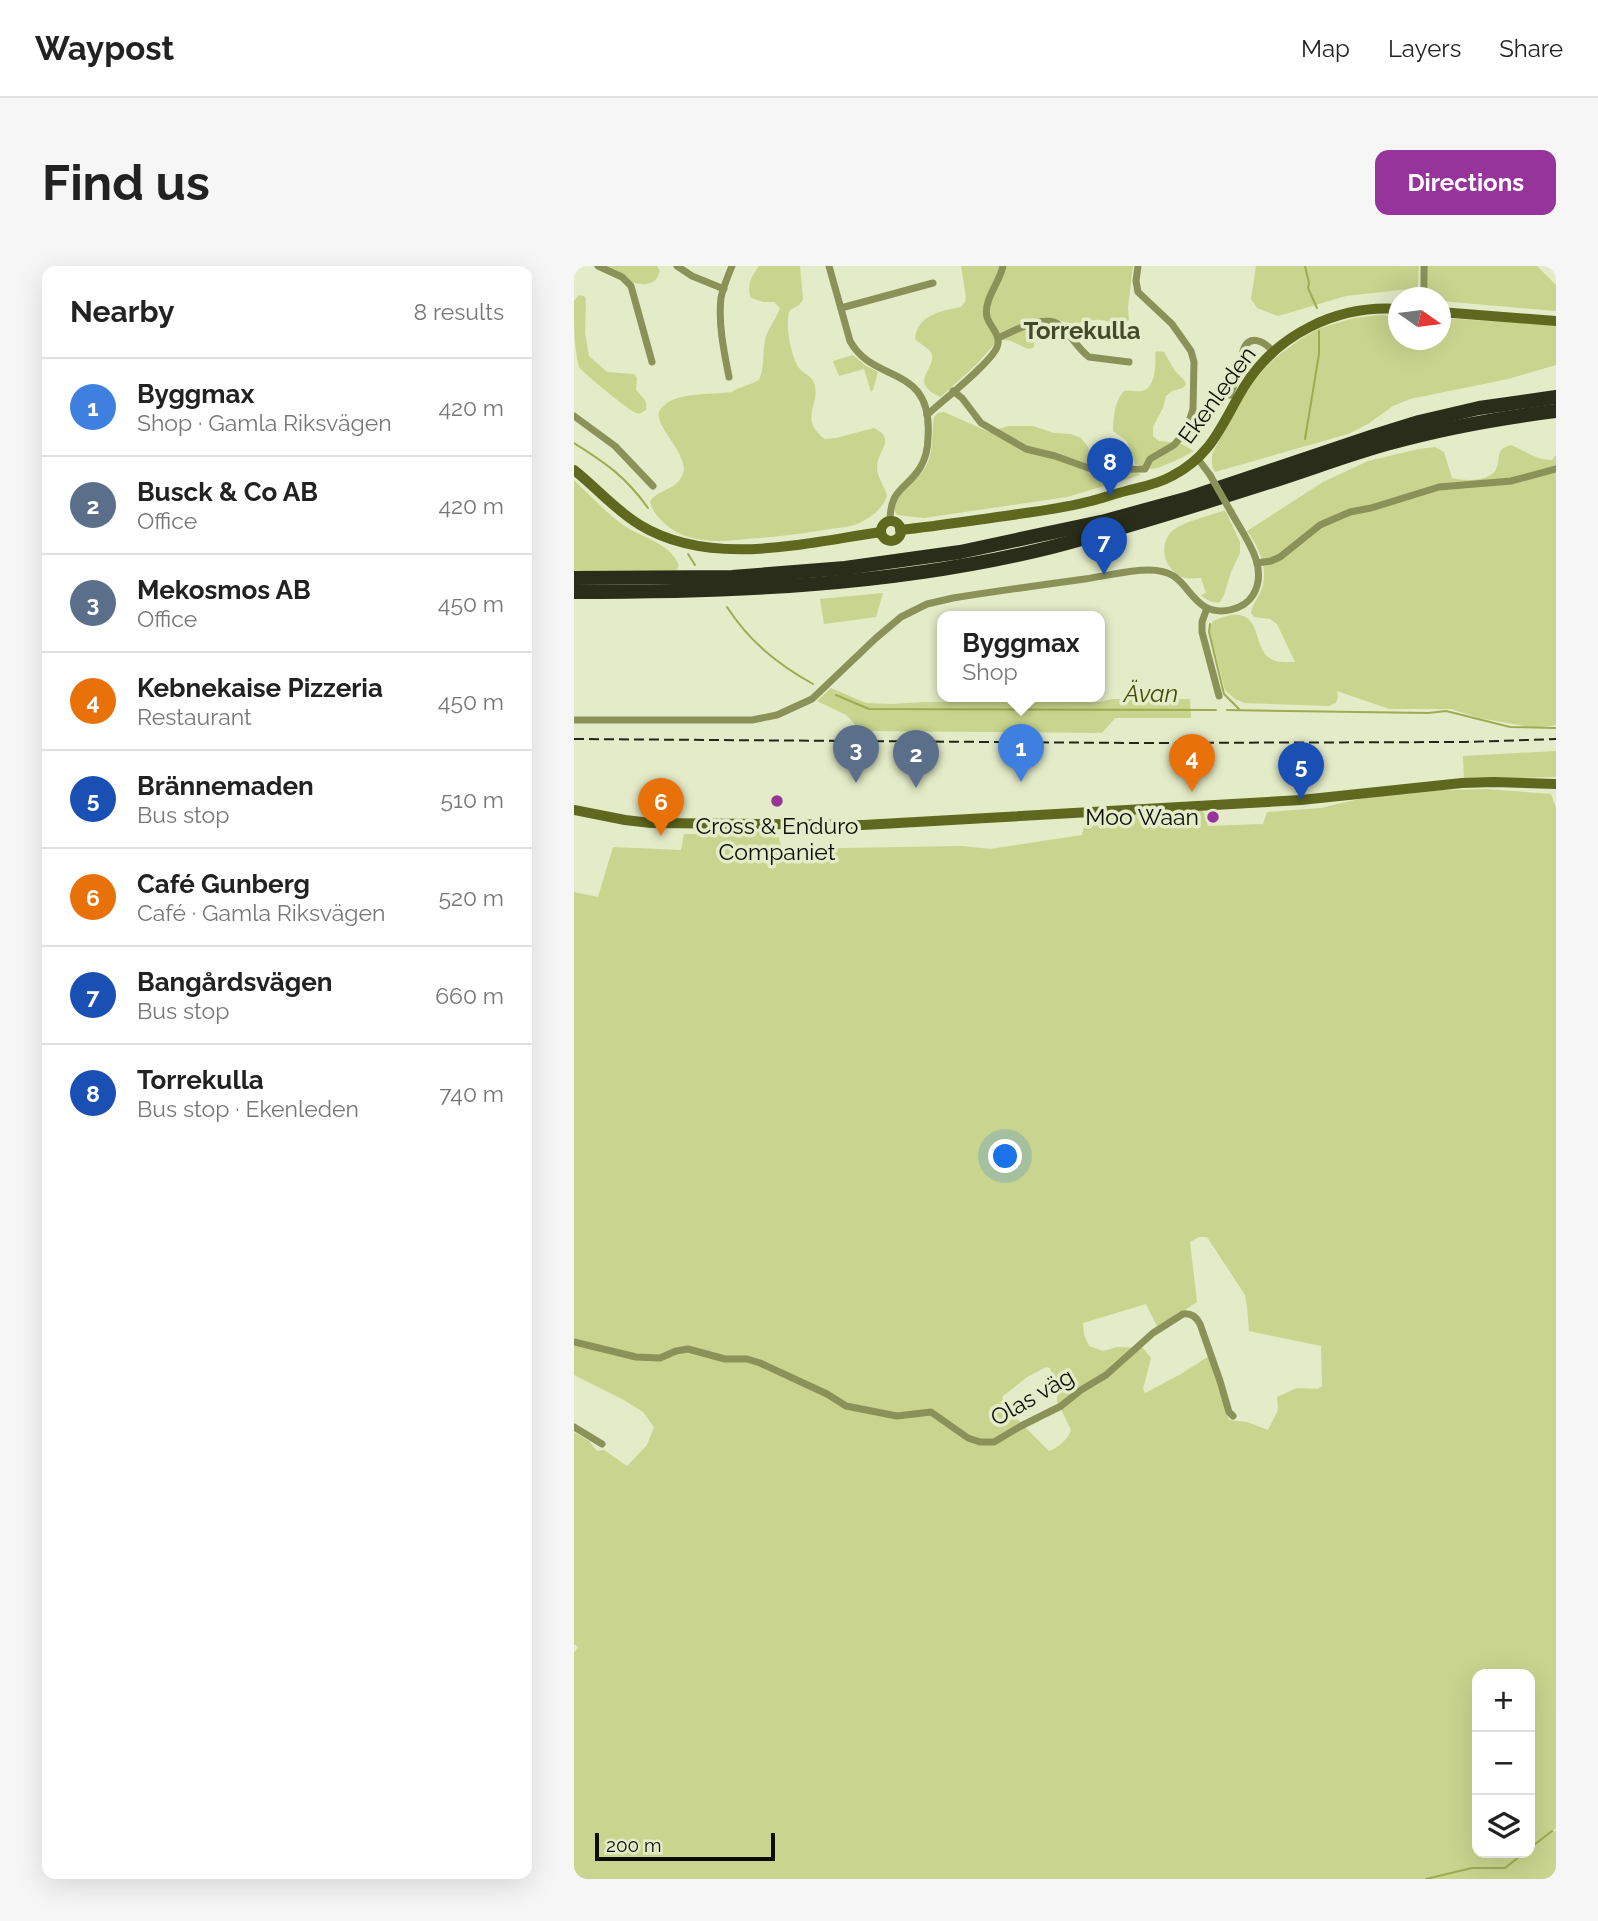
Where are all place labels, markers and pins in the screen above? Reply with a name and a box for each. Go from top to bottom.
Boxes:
pin: 8 [1087,438,1133,496]
pin: 7 [1081,517,1127,575]
pin: 1 [998,724,1044,782]
pin: 3 [833,725,879,783]
pin: 2 [893,730,939,788]
pin: 4 [1169,734,1215,792]
pin: 5 [1278,742,1324,800]
pin: 6 [638,778,684,836]
marker: Cross & Enduro Companiet [769,793,785,809]
place label: Moo Waan [1085,803,1199,830]
marker: Moo Waan [1205,809,1221,825]
place label: Cross & Enduro Companiet [695,812,859,865]

